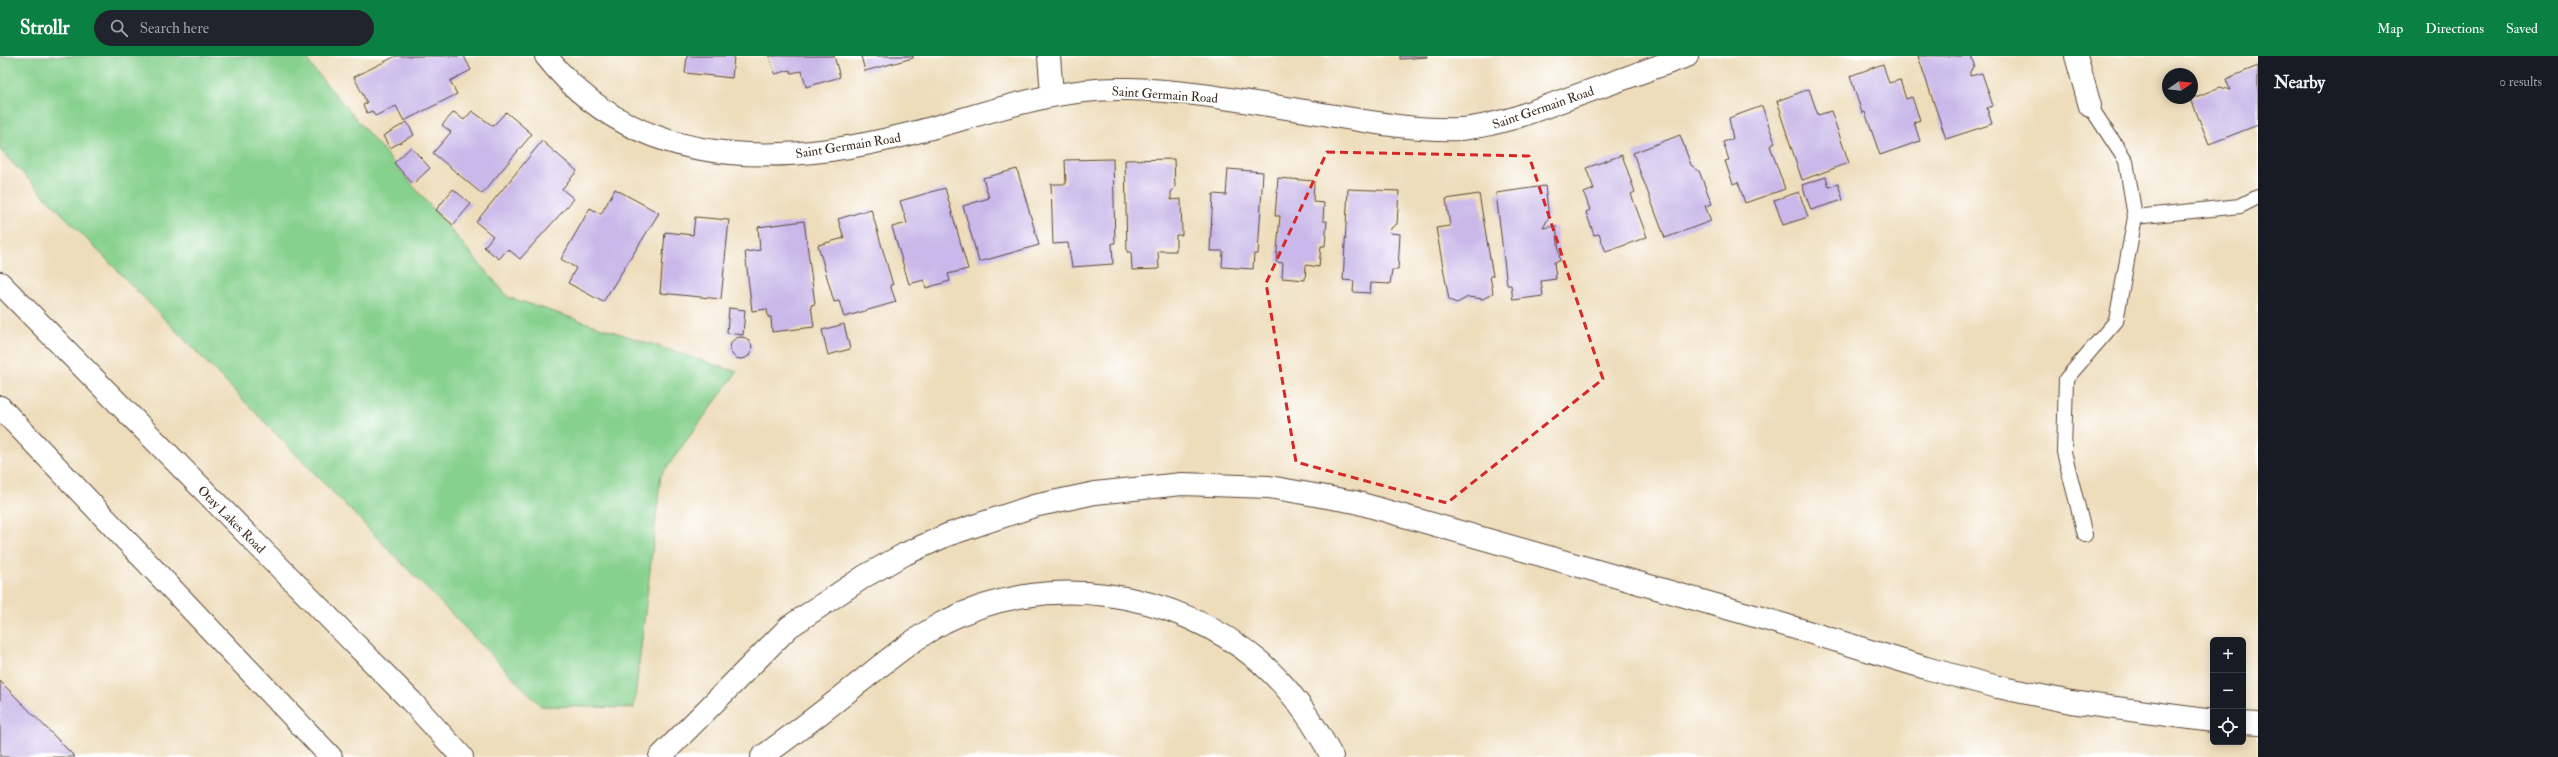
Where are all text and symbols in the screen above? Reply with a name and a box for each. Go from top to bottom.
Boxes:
search box [94,10,374,46]
text: Strollr [20,16,70,40]
icon: search [108,17,130,39]
text: Search here [140,19,209,38]
text: Map [2377,20,2403,37]
text: Directions [2425,20,2484,37]
text: Saved [2506,20,2538,37]
north arrow [2162,68,2198,104]
text: Nearby [2274,72,2325,93]
text: 0 results [2499,74,2542,90]
street label: Saint Germain Road [1111,83,1219,107]
street label: Saint Germain Road [1490,83,1597,133]
street label: Saint Germain Road [794,130,903,162]
street label: Otay Lakes Road [193,483,269,558]
map controls [2210,637,2246,745]
button: + [2210,637,2246,673]
button: − [2210,673,2246,709]
button: locate [2210,709,2246,745]

